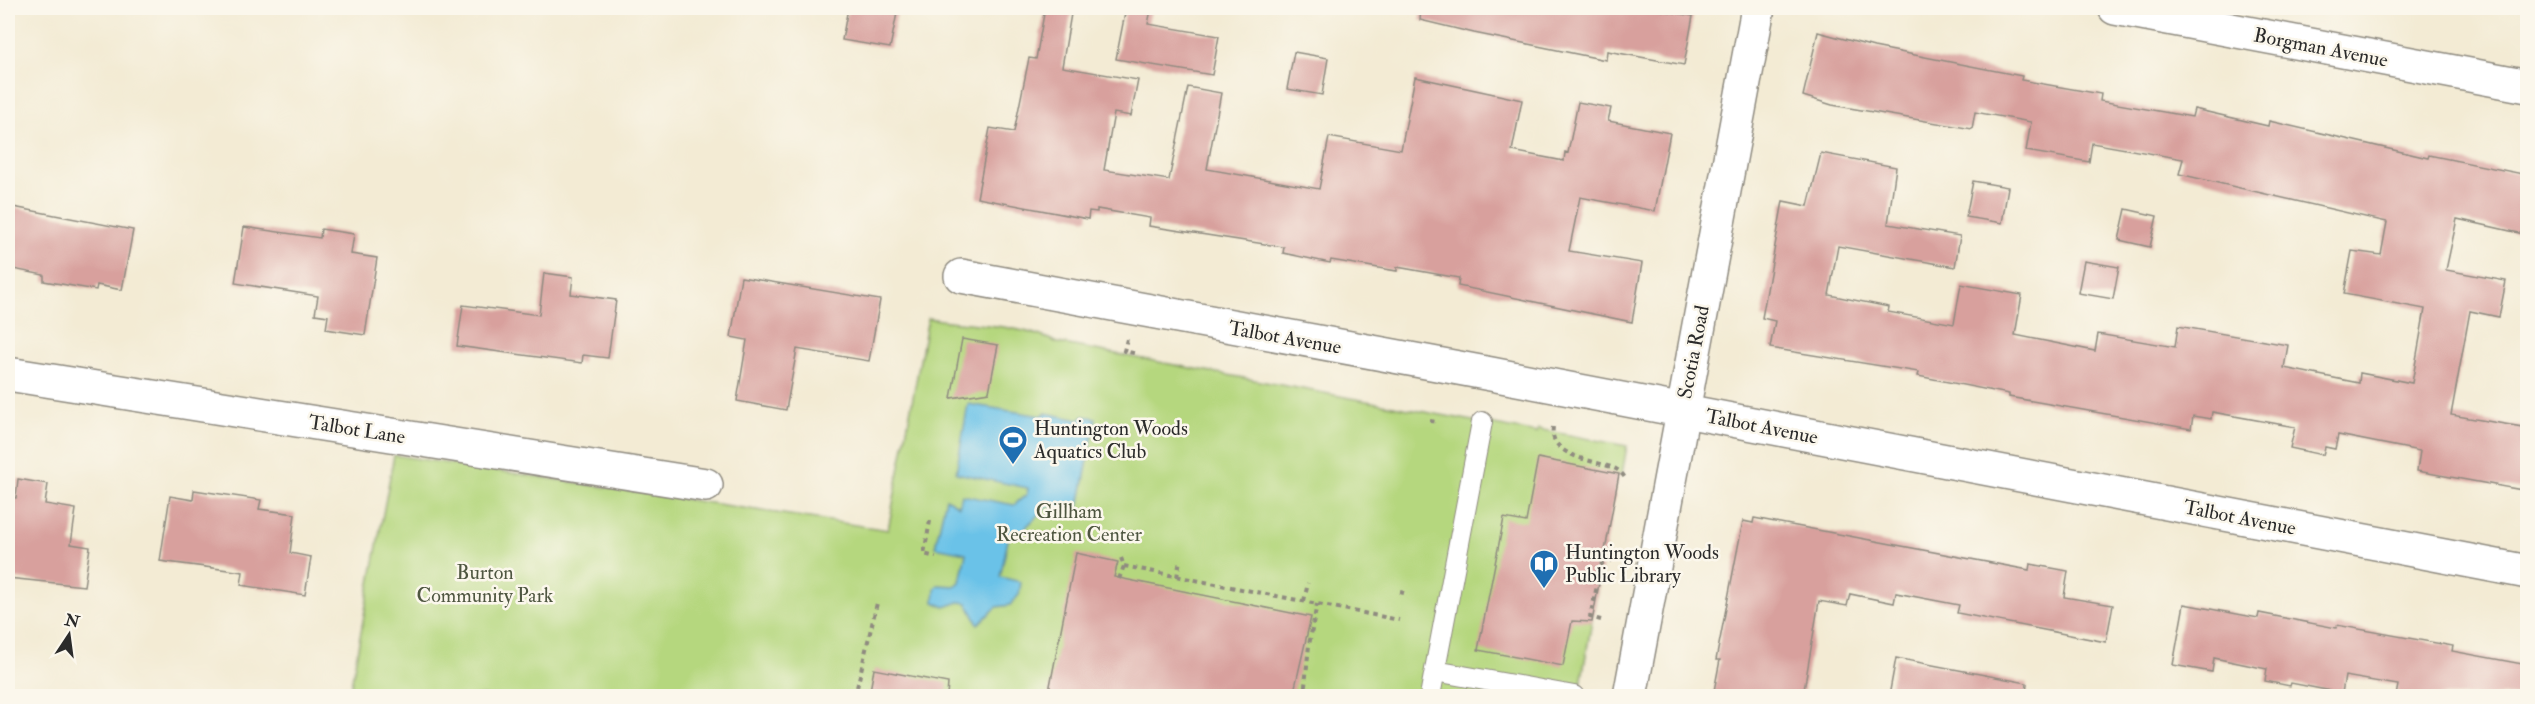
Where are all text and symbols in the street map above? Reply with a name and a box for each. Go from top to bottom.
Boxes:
street label: Borgman Avenue [2252,22,2390,73]
street label: Scotia Road [1672,303,1715,401]
street label: Talbot Avenue [1227,315,1343,360]
street label: Talbot Avenue [1704,403,1820,450]
street label: Talbot Lane [307,410,407,449]
place label: Huntington Woods Aquatics Club [1033,416,1188,464]
sports icon: Huntington Woods Aquatics Club [997,424,1029,466]
street label: Talbot Avenue [2182,494,2298,541]
park label: Gillham Recreation Center [996,499,1143,547]
place label: Huntington Woods Public Library [1565,540,1719,588]
library icon: Huntington Woods Public Library [1528,548,1560,590]
park label: Burton Community Park [417,560,554,608]
north arrow [39,605,99,665]
text: N [62,610,82,633]

